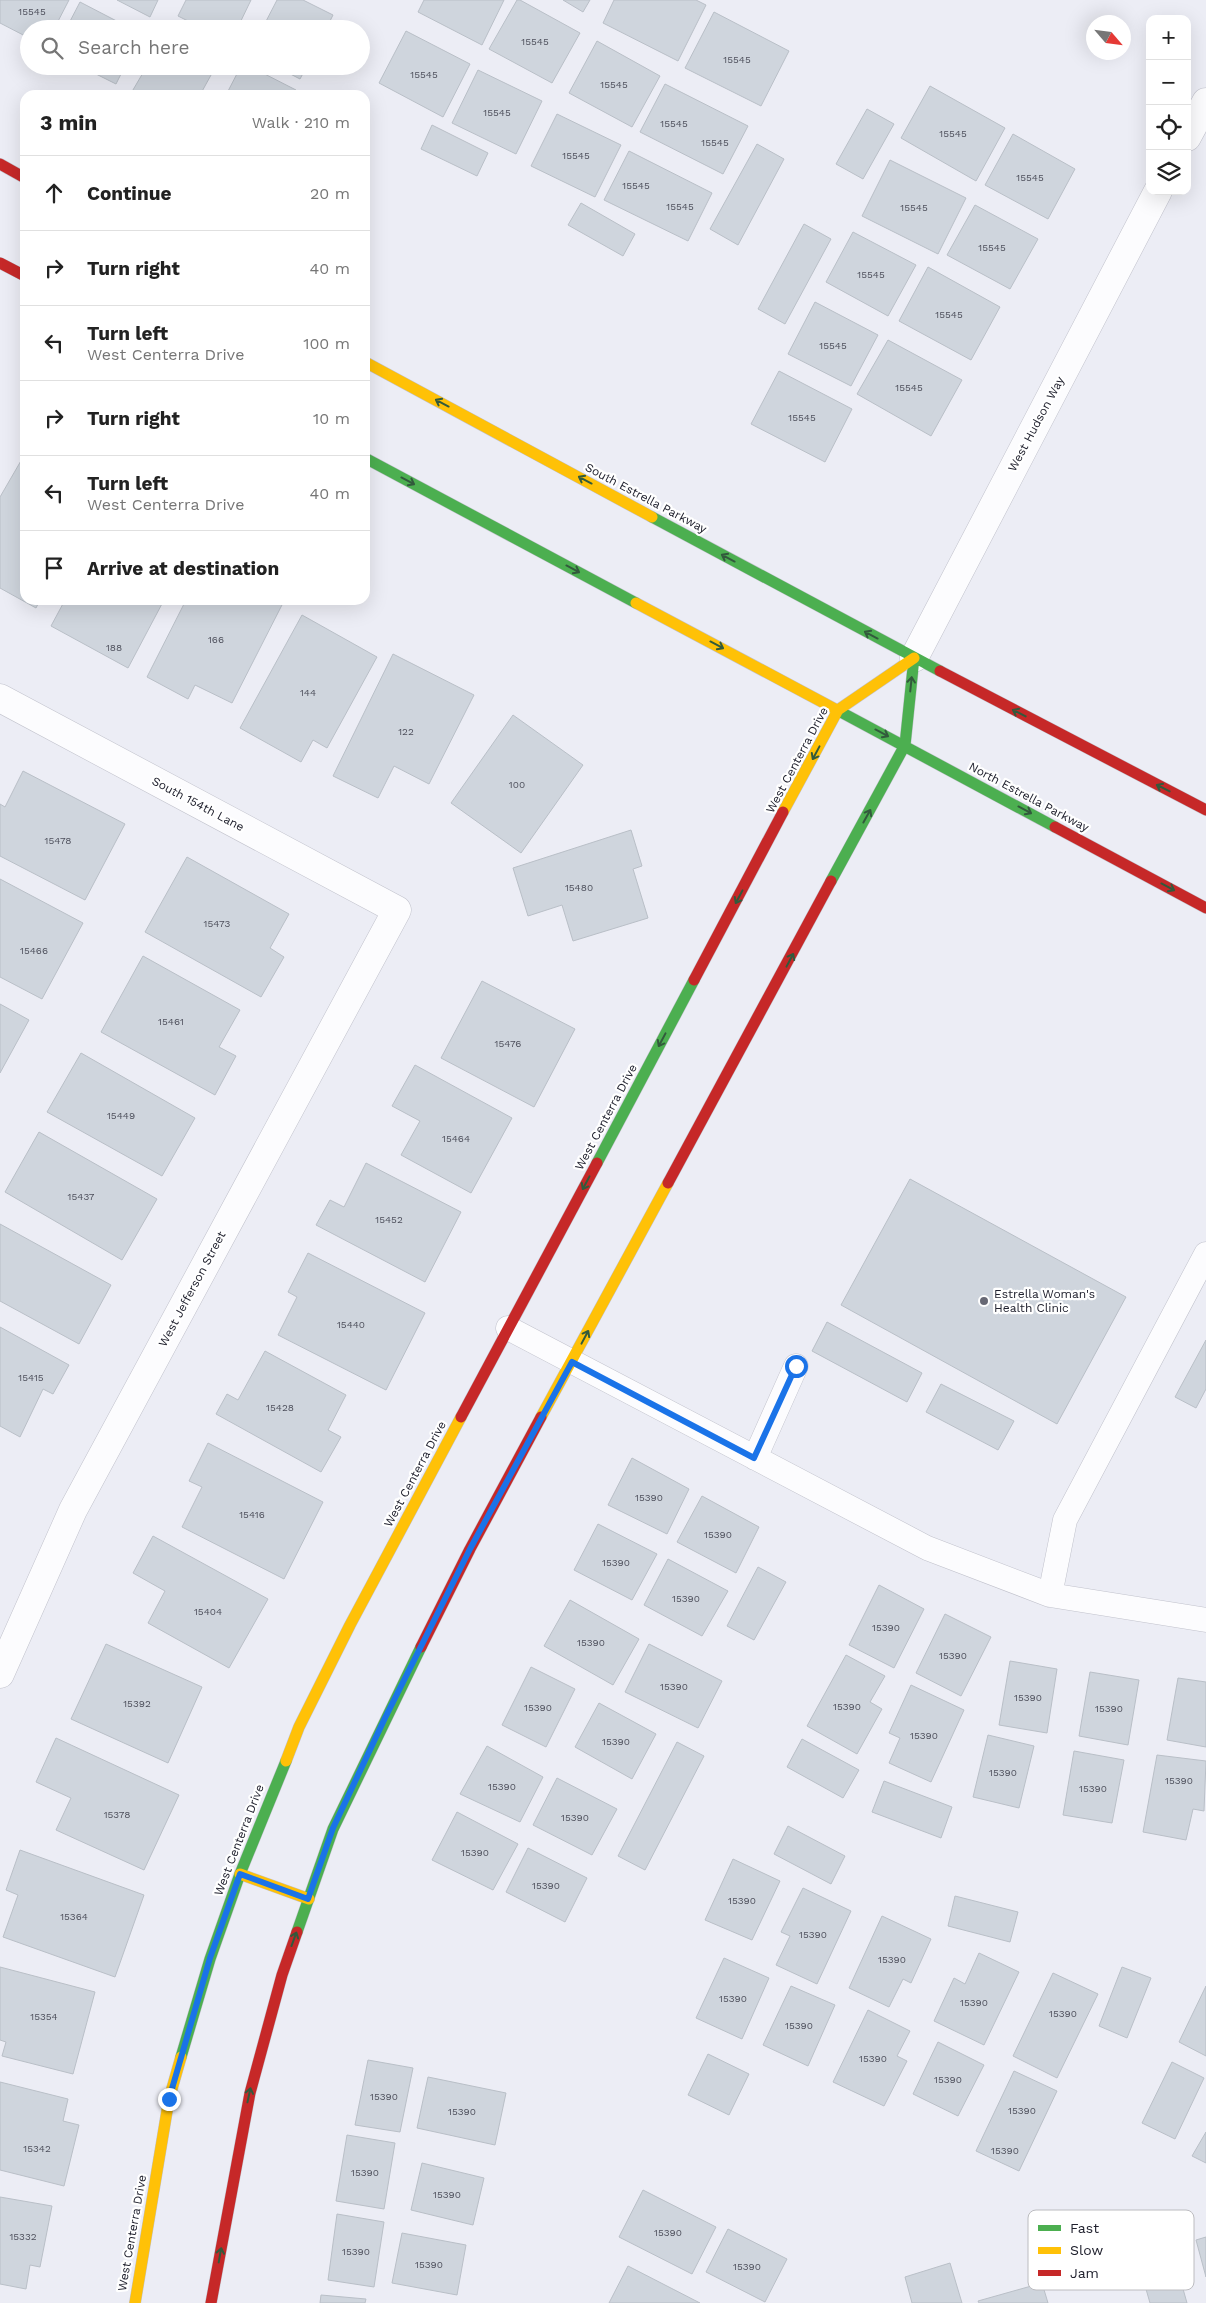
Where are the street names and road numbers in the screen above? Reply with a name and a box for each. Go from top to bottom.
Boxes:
street label: West Hudson Way [1005,373,1067,474]
street label: South Estrella Parkway [583,460,710,536]
street label: West Centerra Drive [763,705,831,815]
street label: North Estrella Parkway [967,759,1092,835]
street label: South 154th Lane [149,774,247,834]
street label: West Centerra Drive [572,1062,640,1172]
street label: West Jefferson Street [156,1229,228,1349]
street label: West Centerra Drive [381,1419,449,1529]
street label: West Centerra Drive [211,1782,267,1898]
street label: West Centerra Drive [115,2174,149,2292]

